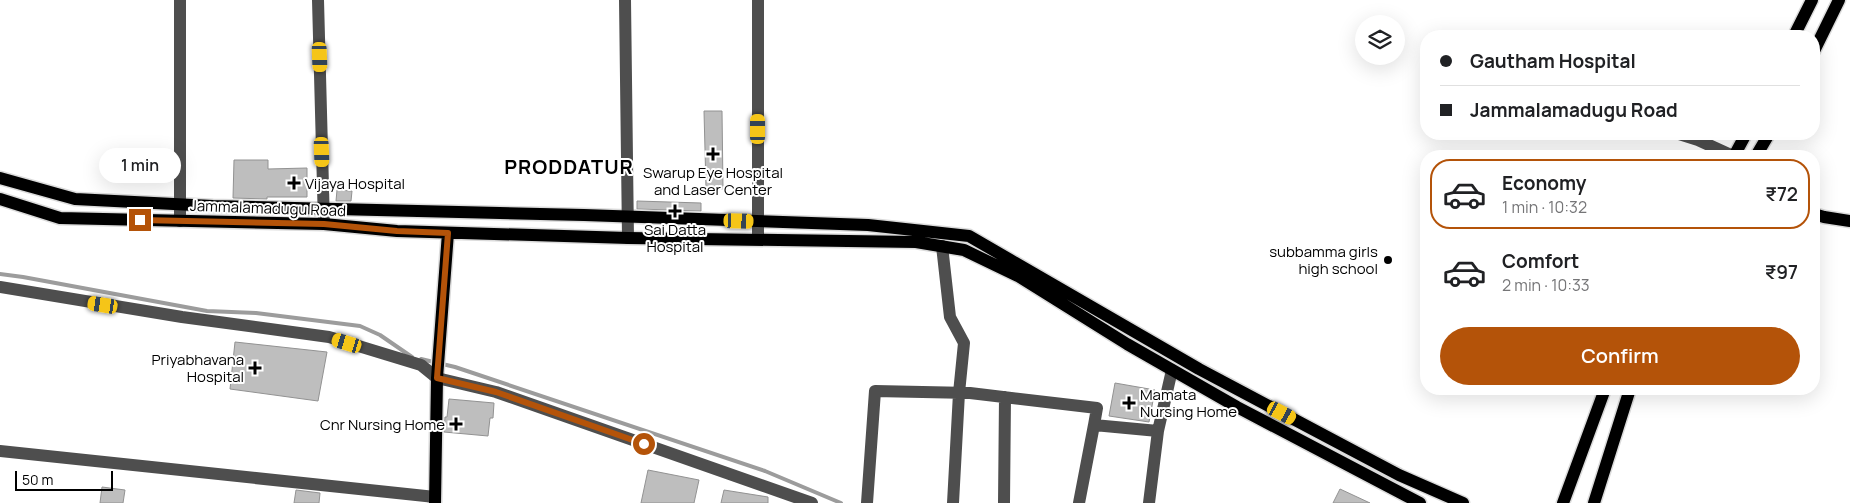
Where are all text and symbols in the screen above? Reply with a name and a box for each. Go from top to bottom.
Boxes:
map controls [1355,15,1405,65]
button: layers [1355,15,1405,65]
car [311,42,328,72]
text: Gautham Hospital [1470,48,1636,74]
text: Jammalamadugu Road [1470,97,1678,123]
car [750,114,765,144]
car [313,137,330,167]
marker: Swarup Eye Hospital and Laser Center [706,147,720,161]
callout: 1 min [99,148,181,182]
district label: PRODDATUR [504,153,634,180]
text: 1 min [121,154,159,176]
place label: Swarup Eye Hospital and Laser Center [643,162,783,200]
text: Economy [1502,170,1586,196]
icon: car [1442,172,1487,217]
place label: Vijaya Hospital [305,173,405,194]
marker: Vijaya Hospital [287,176,301,190]
text: ₹72 [1765,181,1798,207]
street label: Jammalamadugu Road [190,195,346,221]
text: 1 min · 10:32 [1502,196,1587,218]
marker: Sai Datta Hospital [668,204,682,218]
route end [129,209,151,231]
car [723,213,754,229]
place label: Sai Datta Hospital [644,219,706,257]
place label: subbamma girls high school [1269,241,1378,279]
text: Comfort [1502,248,1579,274]
icon: car [1442,250,1487,295]
marker: subbamma girls high school [1382,254,1394,266]
text: ₹97 [1765,259,1798,285]
text: 2 min · 10:33 [1502,274,1590,296]
car [87,295,118,315]
button: Confirm [1440,327,1800,385]
car [330,331,363,355]
place label: Priyabhavana Hospital [152,349,244,387]
marker: Priyabhavana Hospital [248,361,262,375]
place label: Mamata Nursing Home [1140,384,1237,422]
marker: Mamata Nursing Home [1122,396,1136,410]
car [1265,399,1298,427]
place label: Cnr Nursing Home [320,414,445,435]
marker: Cnr Nursing Home [449,417,463,431]
route start [633,433,655,455]
scale bar [15,468,112,491]
text: 50 m [22,470,53,489]

